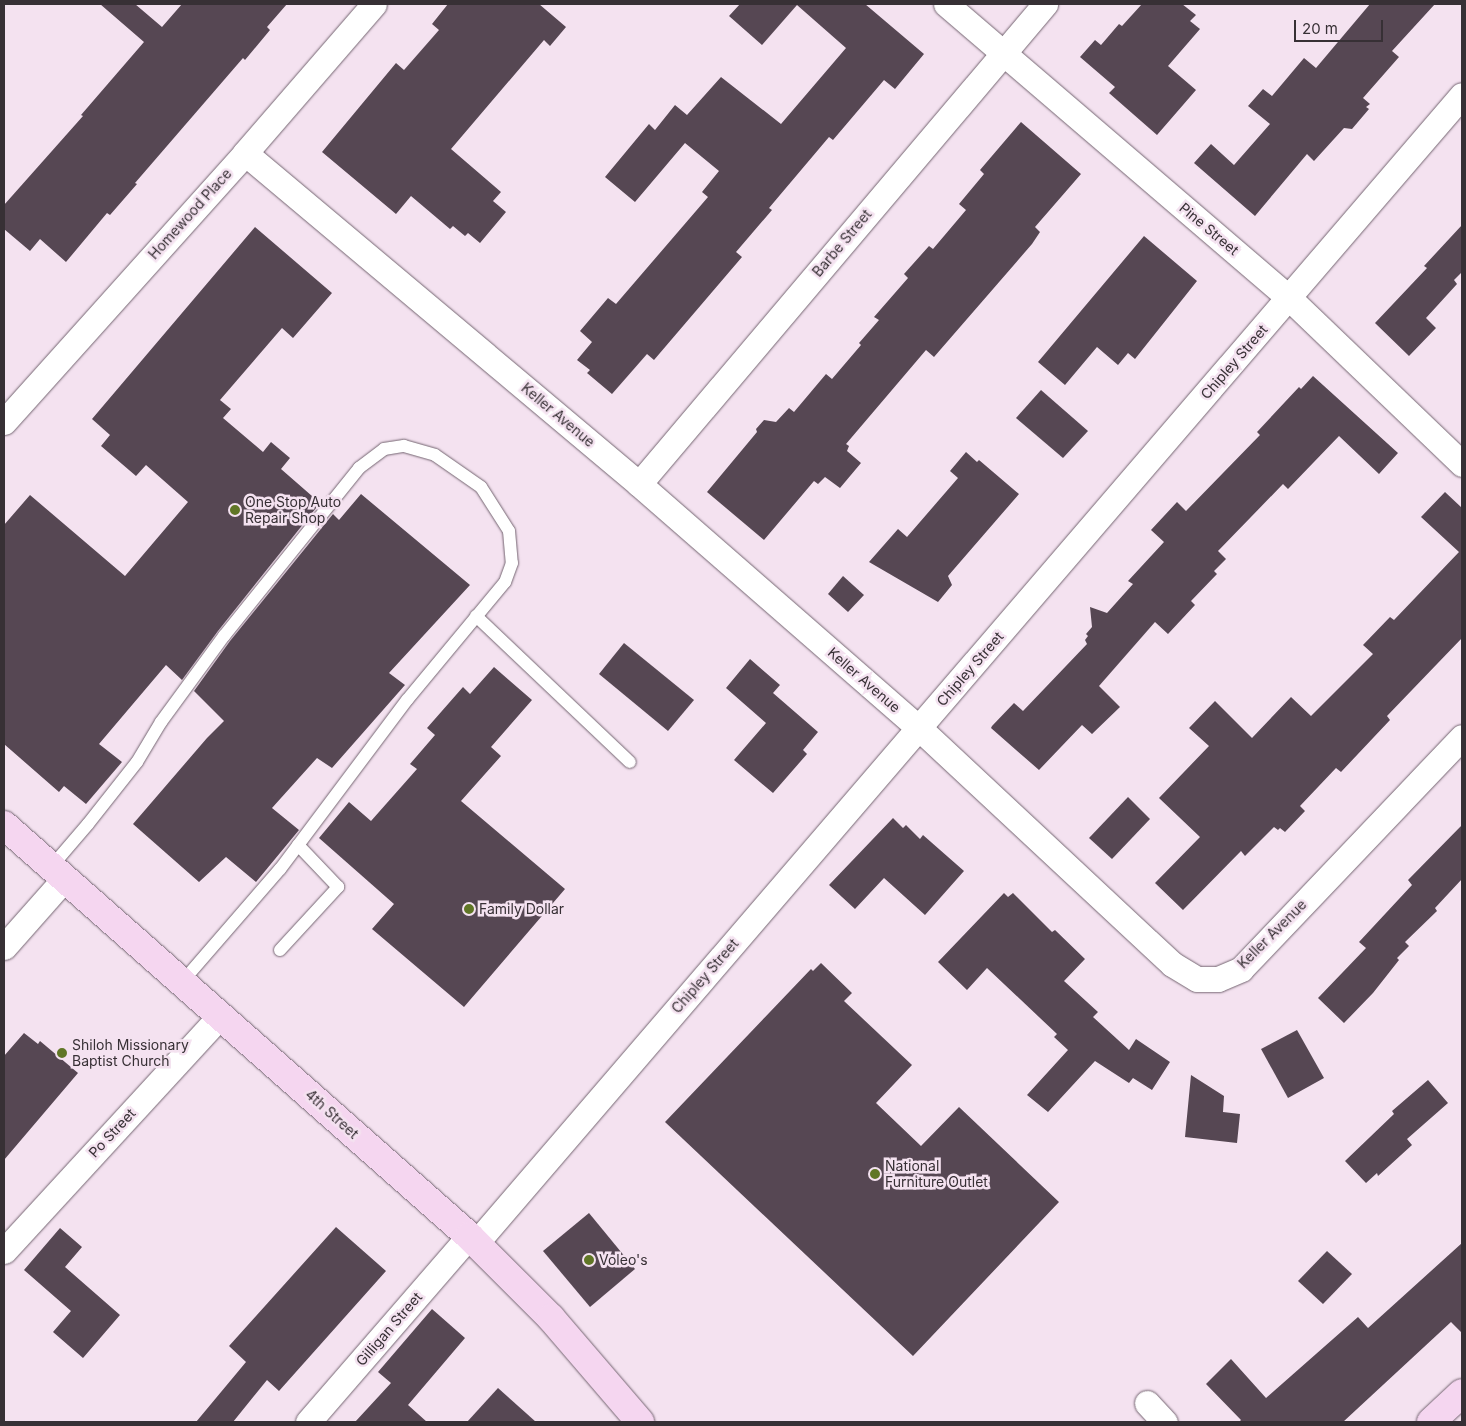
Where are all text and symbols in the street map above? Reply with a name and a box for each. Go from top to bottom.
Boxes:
scale bar [1296,10,1385,42]
text: 20 m [1302,19,1338,38]
street label: Homewood Place [145,165,235,263]
street label: Pine Street [1176,199,1242,259]
street label: Barbe Street [809,206,875,280]
street label: Chipley Street [1197,321,1271,403]
street label: Keller Avenue [518,380,598,450]
place label: One Stop Auto Repair Shop [245,494,341,526]
marker: One Stop Auto Repair Shop [229,504,241,516]
street label: Chipley Street [933,628,1007,710]
street label: Keller Avenue [824,644,904,716]
street label: Keller Avenue [1234,896,1310,972]
place label: Family Dollar [479,901,564,917]
marker: Family Dollar [463,903,475,915]
street label: Chipley Street [668,935,742,1017]
place label: Shiloh Missionary Baptist Church [72,1037,189,1070]
marker: Shiloh Missionary Baptist Church [56,1047,68,1059]
street label: 4th Street [302,1086,362,1142]
street label: Po Street [85,1105,139,1161]
place label: National Furniture Outlet [885,1158,988,1190]
marker: National Furniture Outlet [869,1168,881,1180]
place label: Voleo's [599,1252,648,1268]
marker: Voleo's [583,1254,595,1266]
street label: Gilligan Street [352,1289,426,1369]

